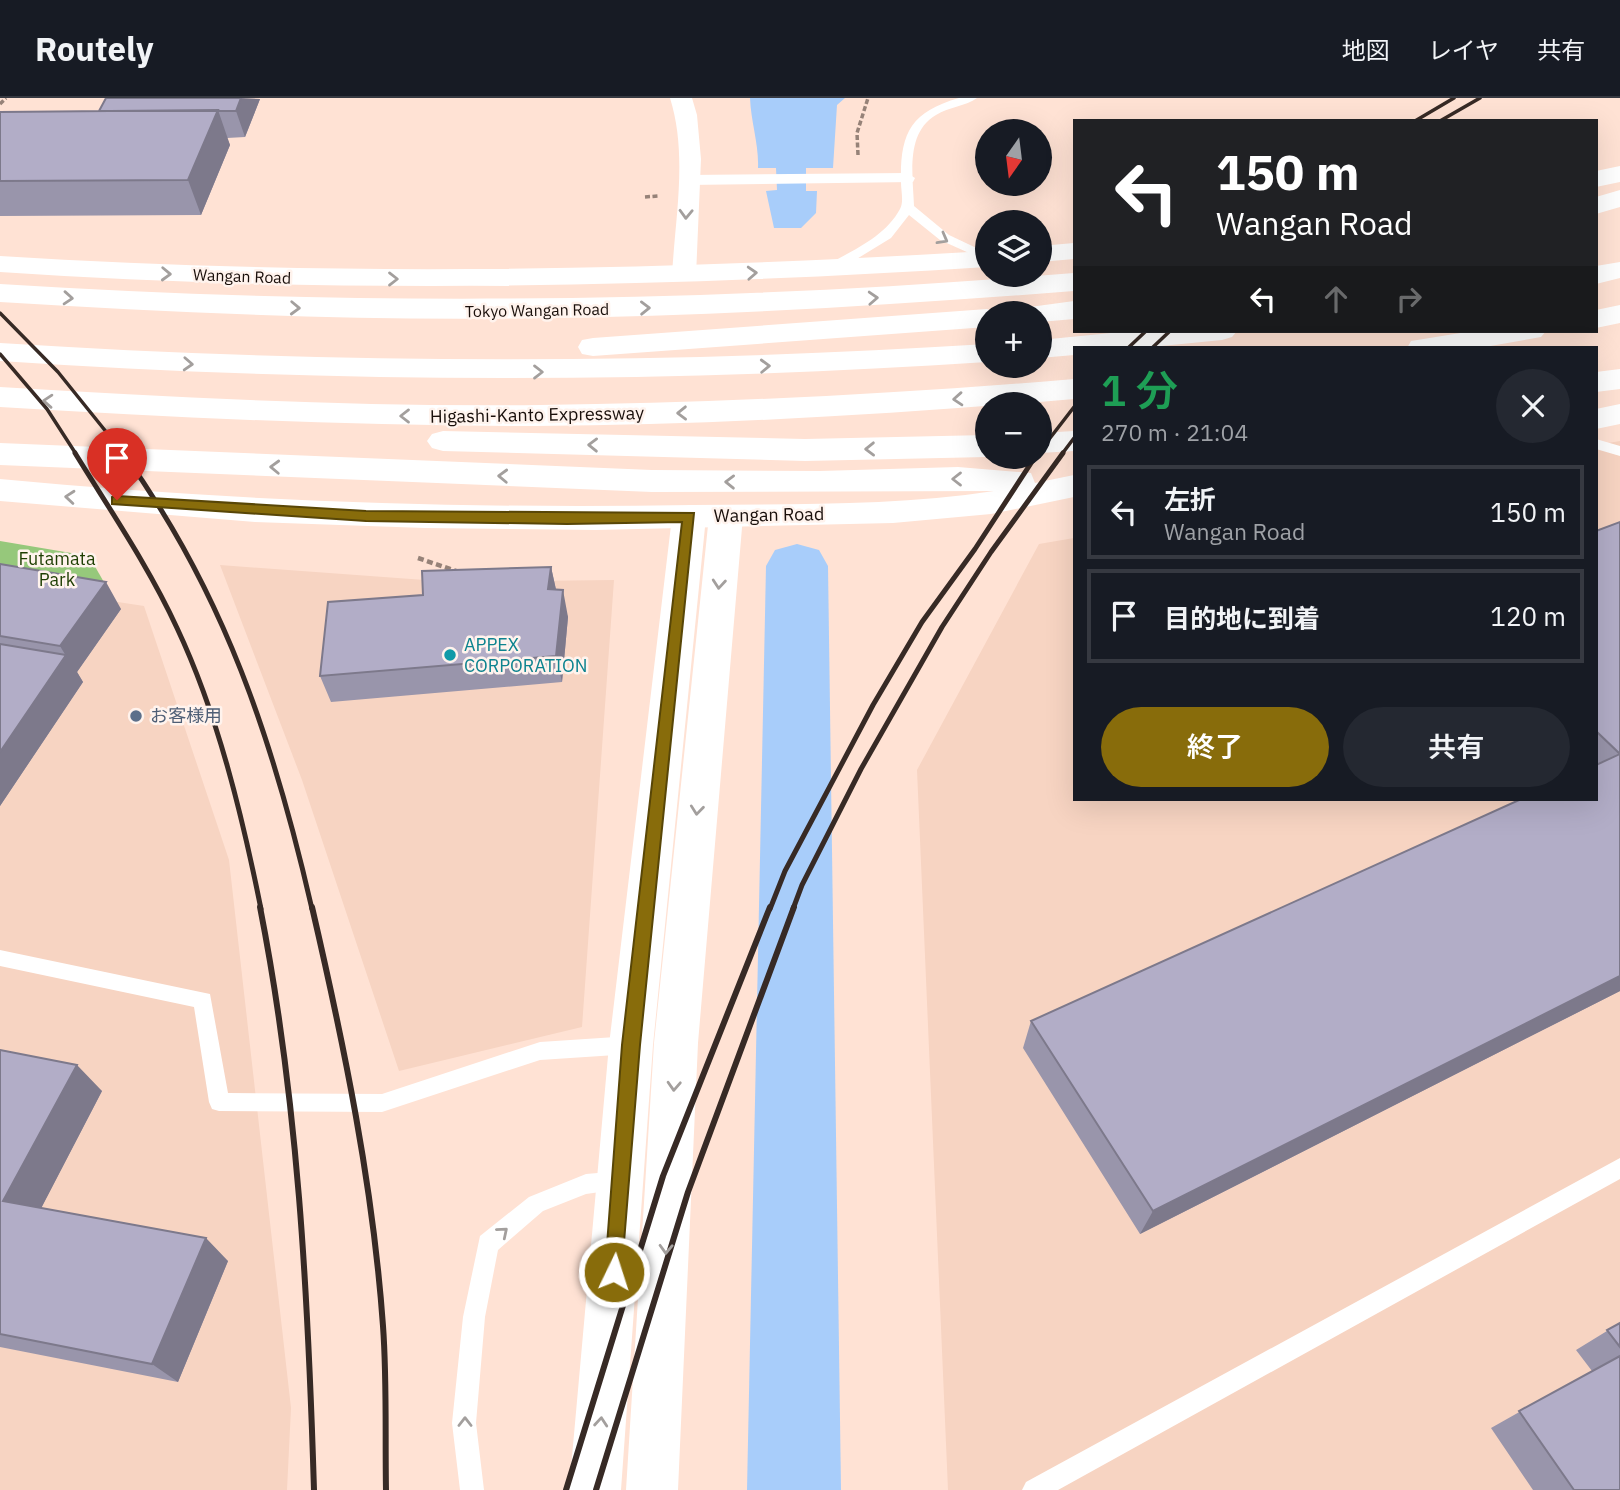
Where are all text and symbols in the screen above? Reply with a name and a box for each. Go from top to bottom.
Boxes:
text: Routely [35,27,154,70]
text: 地図 [1342,34,1390,66]
text: レイヤ [1428,34,1499,66]
text: 共有 [1537,34,1585,66]
north arrow [975,119,1052,196]
map controls [975,119,1052,469]
text: 150 m [1216,140,1360,203]
icon: left [1101,147,1192,238]
text: Wangan Road [1216,202,1413,244]
one-way arrow [679,209,694,220]
button: layers [975,210,1052,287]
one-way arrow [936,231,949,244]
street label: Wangan Road [193,264,291,288]
one-way arrow [747,265,758,280]
one-way arrow [161,266,172,281]
one-way arrow [389,271,399,287]
icon: left [1244,280,1282,318]
icon: ahead [1317,280,1355,318]
icon: right [1390,280,1428,318]
one-way arrow [63,290,74,305]
one-way arrow [867,291,878,306]
street label: Tokyo Wangan Road [465,299,609,321]
one-way arrow [290,301,301,316]
one-way arrow [640,301,651,316]
button: + [975,301,1052,378]
one-way arrow [183,357,194,372]
one-way arrow [760,359,771,374]
text: 1 分 [1101,363,1178,418]
one-way arrow [533,364,543,380]
button: close [1496,369,1570,443]
one-way arrow [952,391,963,406]
button: − [975,392,1052,469]
one-way arrow [42,393,53,408]
street label: Higashi-Kanto Expressway [430,401,644,428]
one-way arrow [676,405,687,420]
one-way arrow [399,408,410,424]
text: 270 m · 21:04 [1101,417,1248,447]
pin [87,428,147,500]
one-way arrow [588,438,599,453]
icon: arrive [98,439,136,477]
one-way arrow [864,441,875,456]
one-way arrow [269,460,280,475]
one-way arrow [497,469,508,484]
one-way arrow [952,471,962,487]
one-way arrow [724,474,735,490]
text: 左折 [1164,482,1216,516]
one-way arrow [64,490,75,505]
icon: left [1105,493,1143,531]
text: 150 m [1490,495,1566,529]
street label: Wangan Road [713,502,824,527]
text: Wangan Road [1164,516,1305,546]
park label: Futamata Park [18,547,96,591]
one-way arrow [712,579,727,590]
icon: arrive [1105,597,1143,635]
text: 120 m [1490,599,1566,633]
text: 目的地に到着 [1164,601,1320,635]
place label: APPEX CORPORATION [464,633,588,677]
marker: APPEX CORPORATION [442,647,458,663]
place label: お客様用 [150,704,222,727]
button: 終了 [1101,707,1329,787]
button: 共有 [1343,707,1570,787]
marker: お客様用 [128,708,144,724]
one-way arrow [689,805,704,816]
one-way arrow [667,1081,682,1092]
one-way arrow [495,1228,508,1240]
position arrow [577,1235,651,1309]
one-way arrow [659,1243,674,1254]
one-way arrow [457,1416,473,1427]
one-way arrow [593,1416,608,1427]

